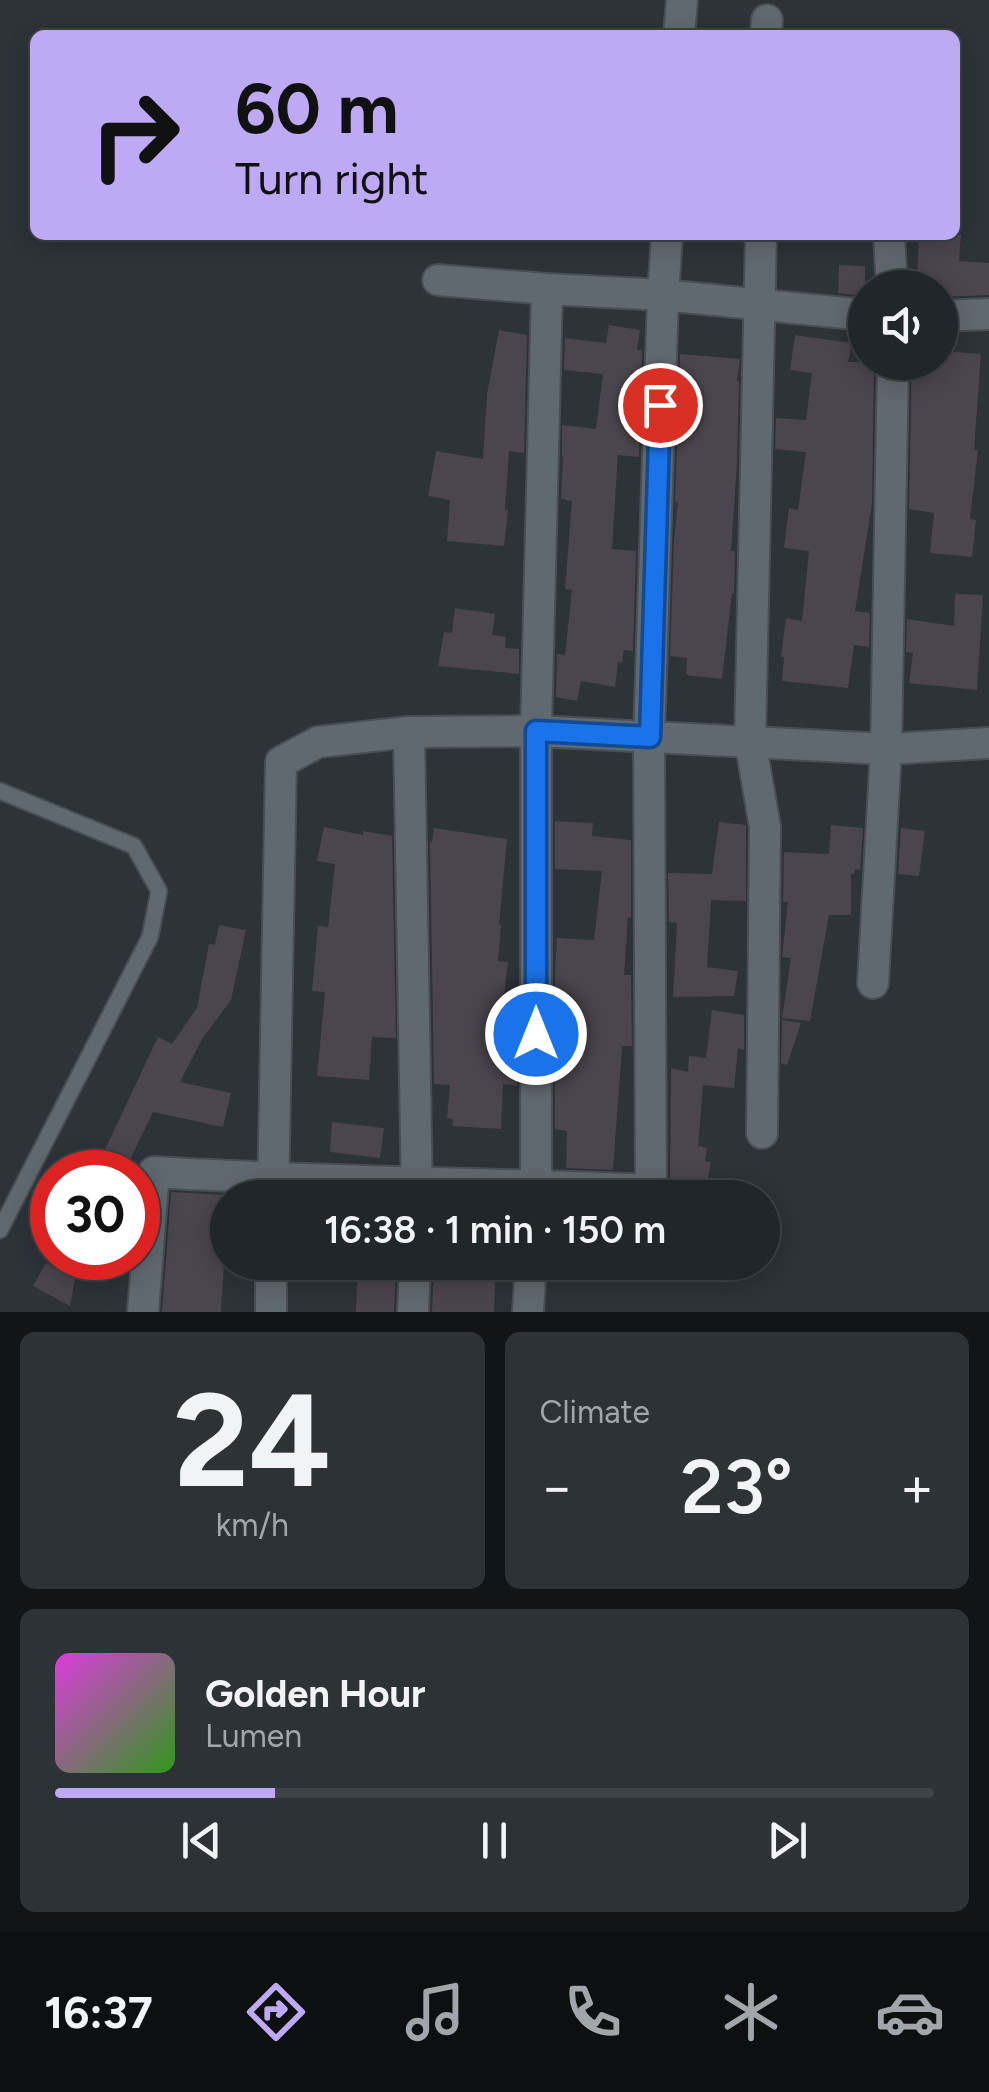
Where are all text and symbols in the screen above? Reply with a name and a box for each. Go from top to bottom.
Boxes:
text: 60 m [235,66,399,151]
icon: right [70,70,200,200]
text: Turn right [235,151,428,205]
map controls [848,270,958,380]
button: sound [848,270,958,380]
pin [618,363,703,448]
icon: arrive [633,378,688,433]
position arrow [484,982,588,1086]
speed limit sign: 30 [30,1150,160,1280]
text: 16:38 · 1 min · 150 m [324,1207,666,1253]
text: 24 [173,1363,331,1519]
text: Climate [540,1393,650,1431]
text: 23° [681,1442,793,1532]
text: − [540,1454,574,1520]
text: + [900,1454,934,1520]
text: km/h [216,1506,289,1544]
text: Golden Hour [205,1671,426,1717]
text: Lumen [205,1717,302,1755]
icon: previous [174,1813,229,1868]
icon: pause [467,1813,522,1868]
icon: next [760,1813,815,1868]
icon: directions [241,1977,311,2047]
icon: music [400,1977,470,2047]
icon: phone [558,1977,628,2047]
icon: climate [716,1977,786,2047]
icon: car [875,1977,945,2047]
text: 16:37 [44,1985,153,2039]

